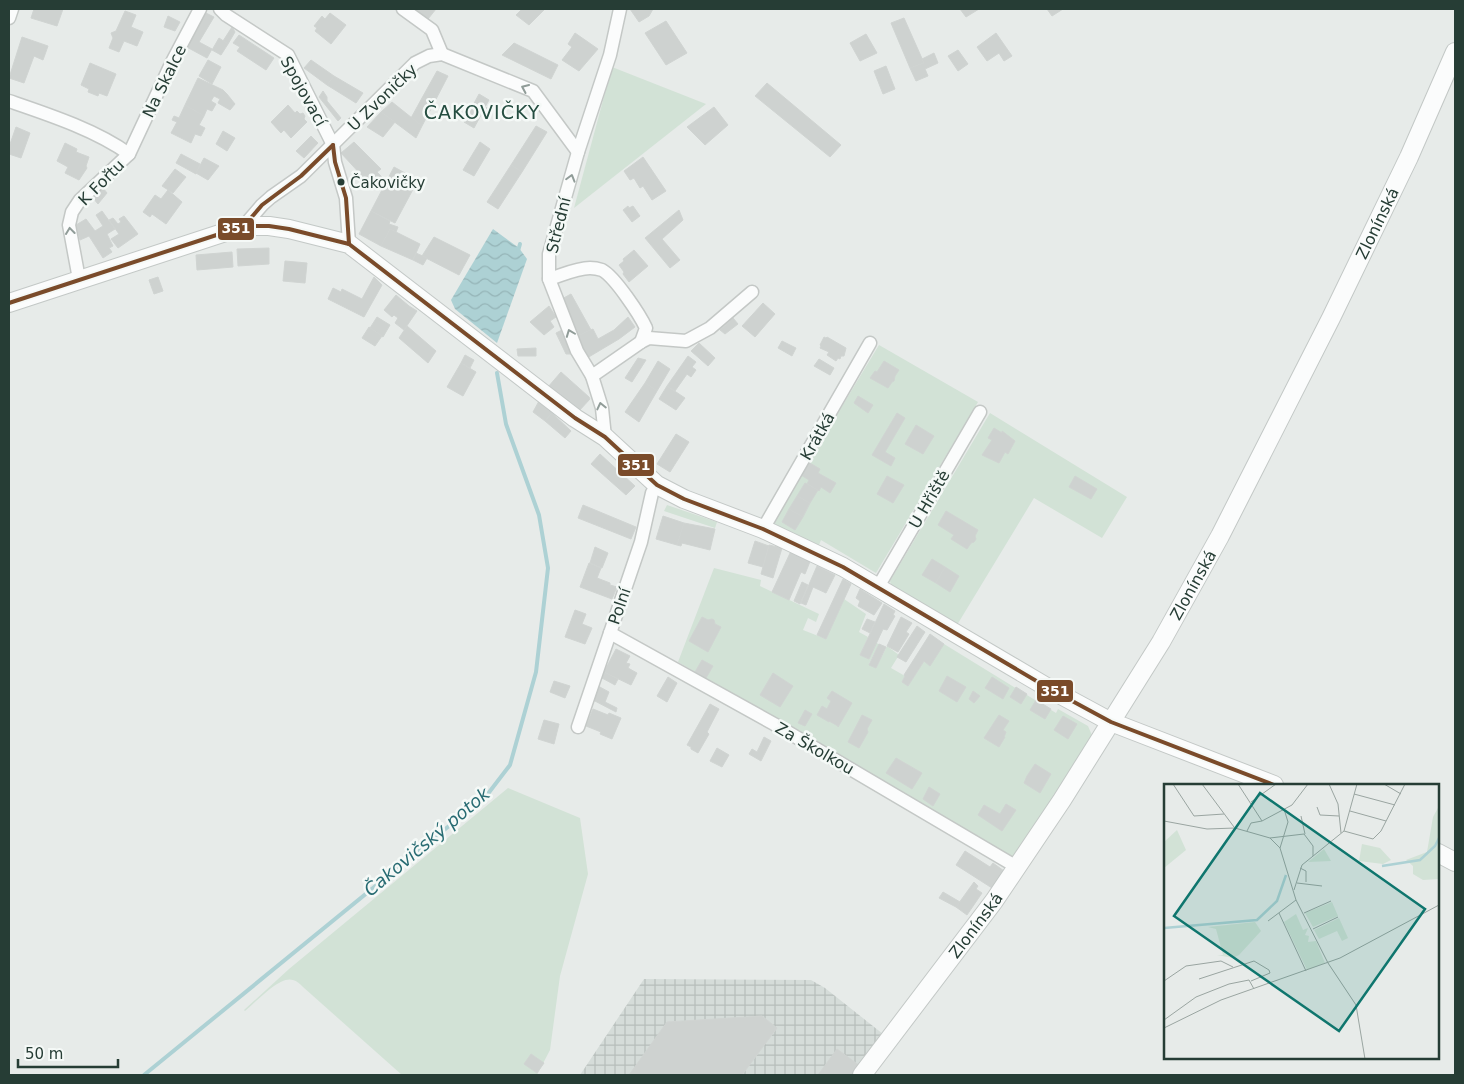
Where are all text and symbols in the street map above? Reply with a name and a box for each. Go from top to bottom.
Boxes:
street label: Na Skalce [139,42,190,121]
street label: Spojovací [277,53,331,130]
street label: U Zvoničky [344,60,421,135]
one-way arrow [521,84,530,95]
district label: ČAKOVIČKY [424,100,540,123]
street label: K Fořtu [74,155,128,209]
place label: Čakovičky [350,173,425,192]
one-way arrow [565,174,575,182]
marker: Čakovičky [336,177,346,187]
street label: Zlonínská [1352,184,1403,262]
street label: Střední [542,195,575,255]
line badge: 351 [217,217,255,241]
text: 351 [221,220,251,236]
one-way arrow [65,226,76,234]
one-way arrow [566,329,576,338]
one-way arrow [596,402,607,411]
street label: Krátká [796,409,839,463]
line badge: 351 [617,453,655,477]
text: 351 [621,457,651,473]
street label: U Hřiště [905,467,954,532]
street label: Zlonínská [1166,547,1220,623]
street label: Polní [604,585,635,627]
line badge: 351 [1036,679,1074,703]
text: 351 [1040,683,1070,699]
street label: Za Školkou [772,718,857,779]
water label: Čakovičský potok [360,782,495,900]
inset map [1164,784,1439,1059]
street label: Zlonínská [945,889,1007,962]
scale bar [18,1036,118,1068]
text: 50 m [25,1045,63,1063]

